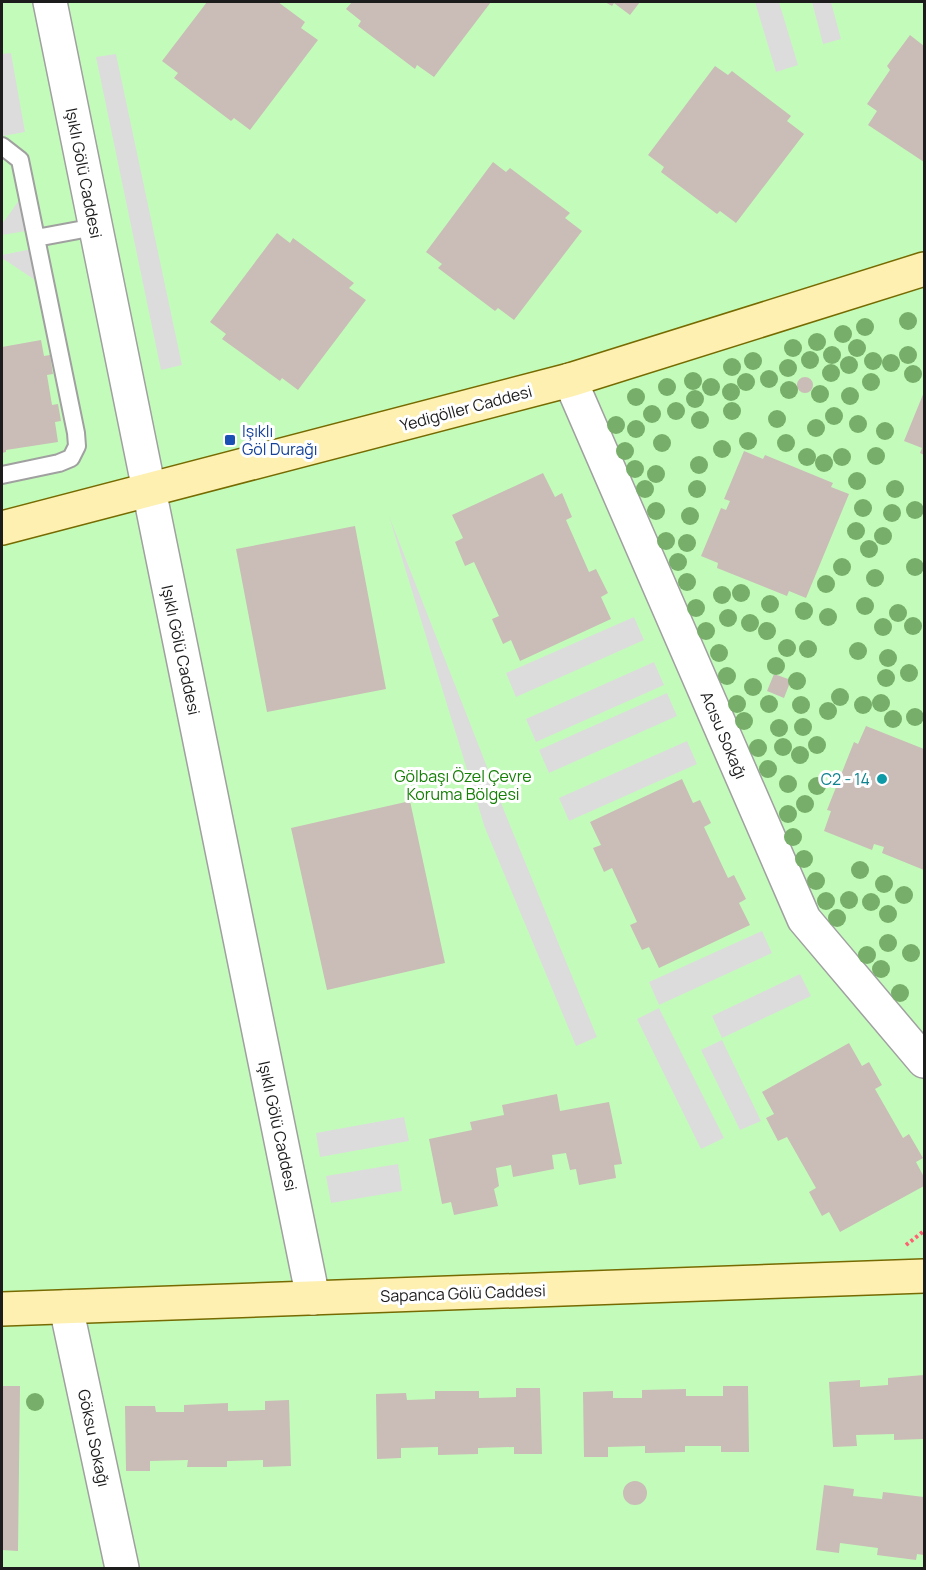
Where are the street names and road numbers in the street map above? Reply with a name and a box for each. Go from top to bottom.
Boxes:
street label: Işıklı Gölü Caddesi [61,106,107,240]
street label: Yedigöller Caddesi [398,380,534,436]
street label: Işıklı Gölü Caddesi [156,583,206,717]
street label: Acısu Sokağı [696,688,752,782]
street label: Işıklı Gölü Caddesi [253,1059,303,1193]
street label: Sapanca Gölü Caddesi [380,1279,546,1307]
street label: Göksu Sokağı [73,1387,115,1489]

